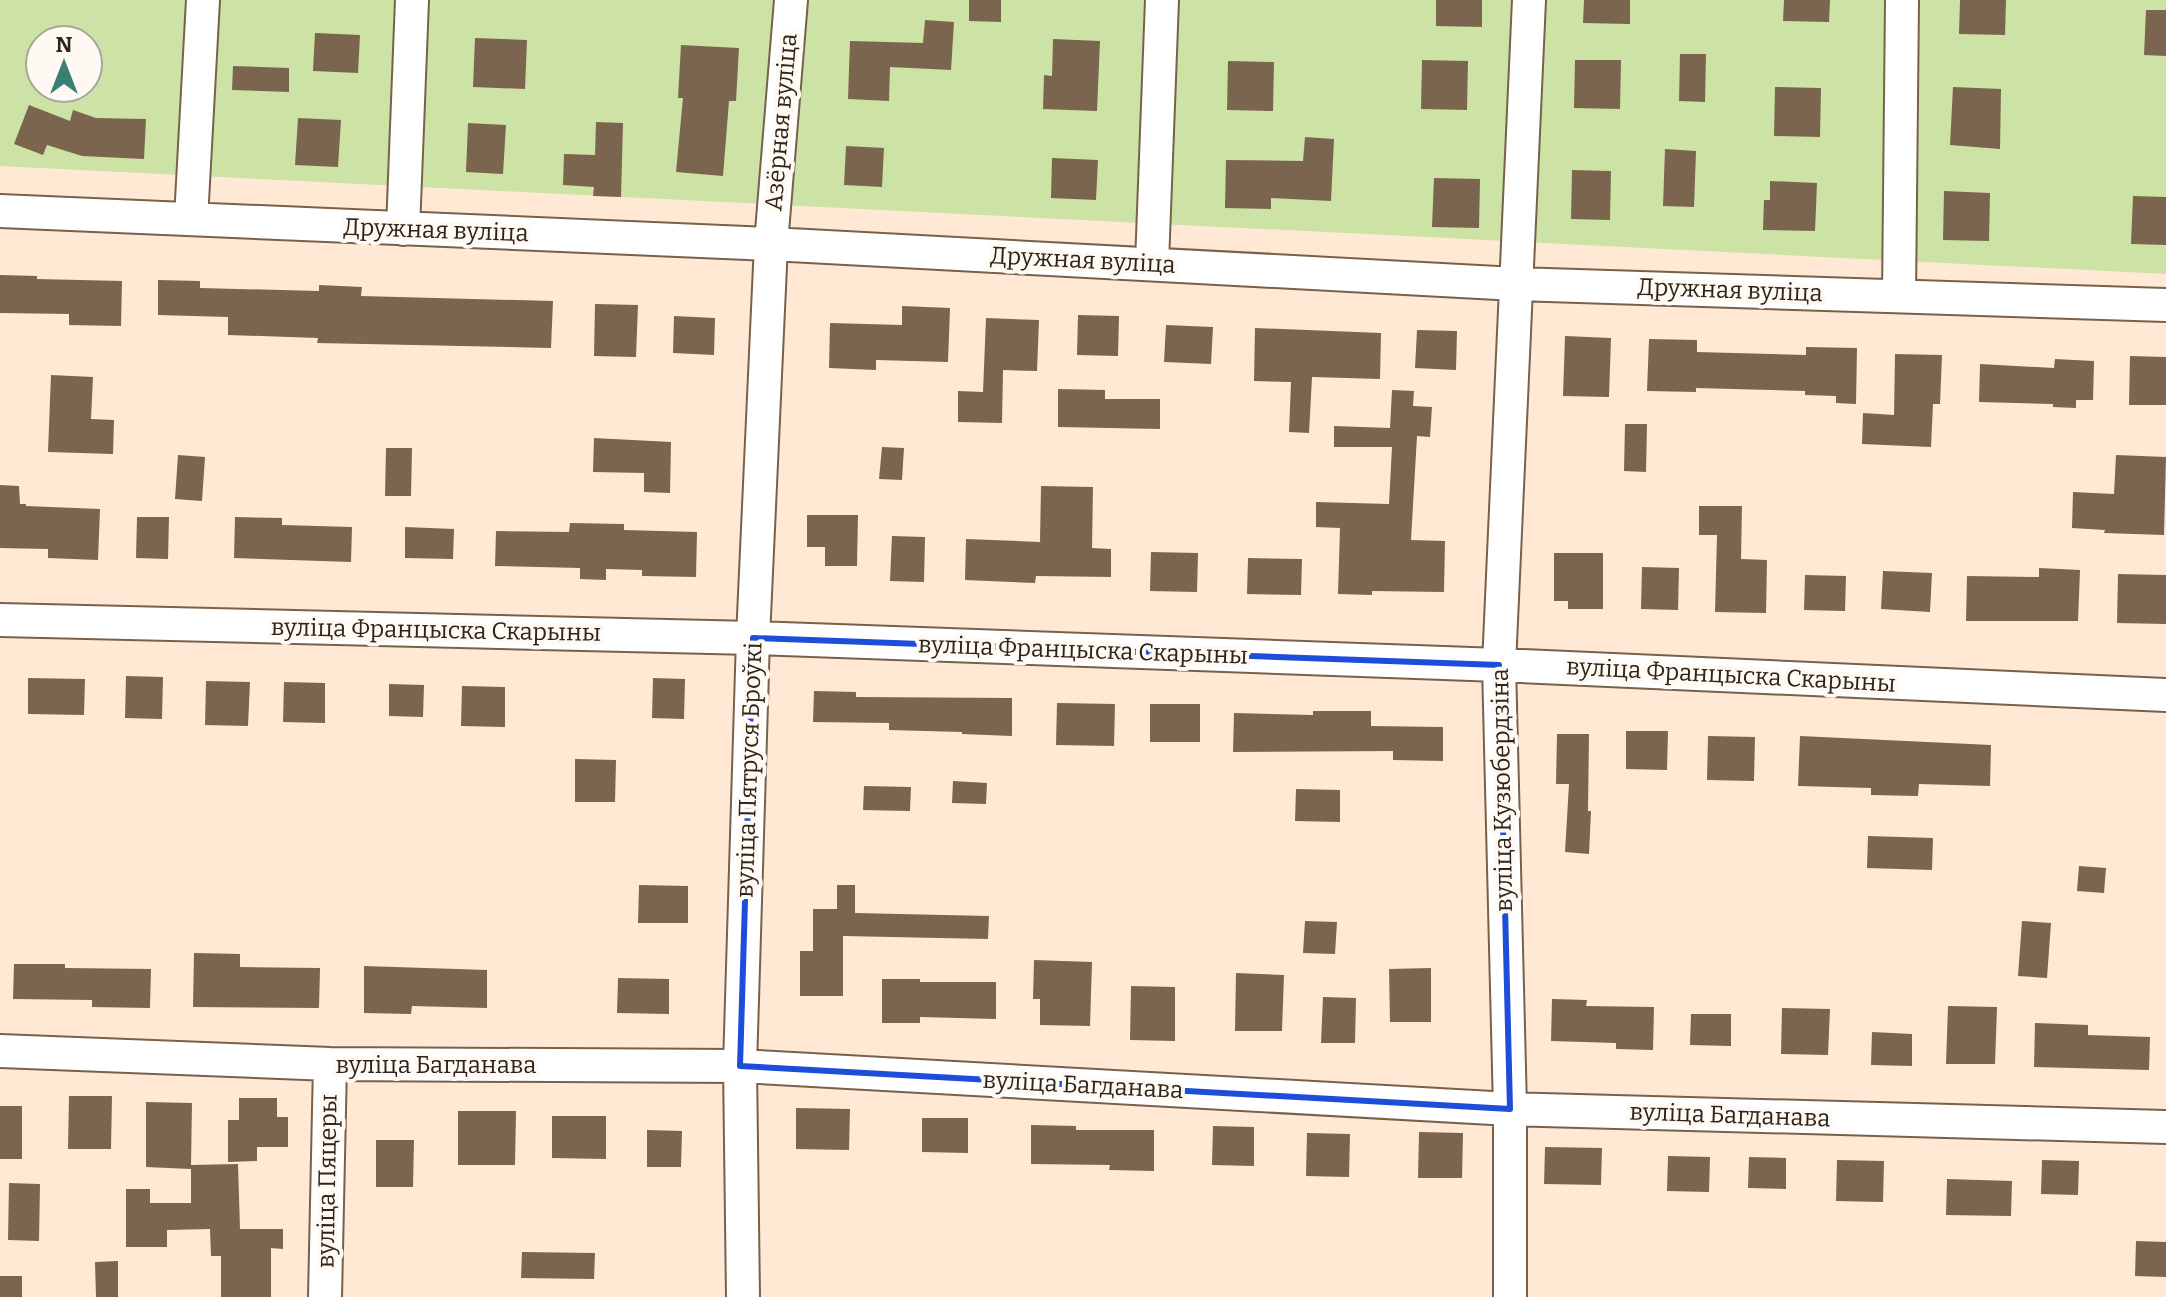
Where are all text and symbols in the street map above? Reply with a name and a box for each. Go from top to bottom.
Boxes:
north arrow [24,24,104,104]
text: N [56,31,73,58]
street label: Азёрная вуліца [759,32,803,212]
street label: Дружная вуліца [343,213,529,247]
street label: Дружная вуліца [990,241,1176,279]
street label: Дружная вуліца [1637,273,1823,307]
street label: вуліца Францыска Скарыны [271,613,601,647]
street label: вуліца Францыска Скарыны [918,630,1248,670]
street label: вуліца Пятруся Броўкі [731,642,767,898]
street label: вуліца Францыска Скарыны [1565,652,1897,698]
street label: вуліца Кузюбердзіна [1486,668,1518,912]
street label: вуліца Багданава [335,1051,537,1079]
street label: вуліца Багданава [982,1066,1184,1104]
street label: вуліца Пяцеры [311,1094,343,1268]
street label: вуліца Багданава [1629,1098,1831,1132]

